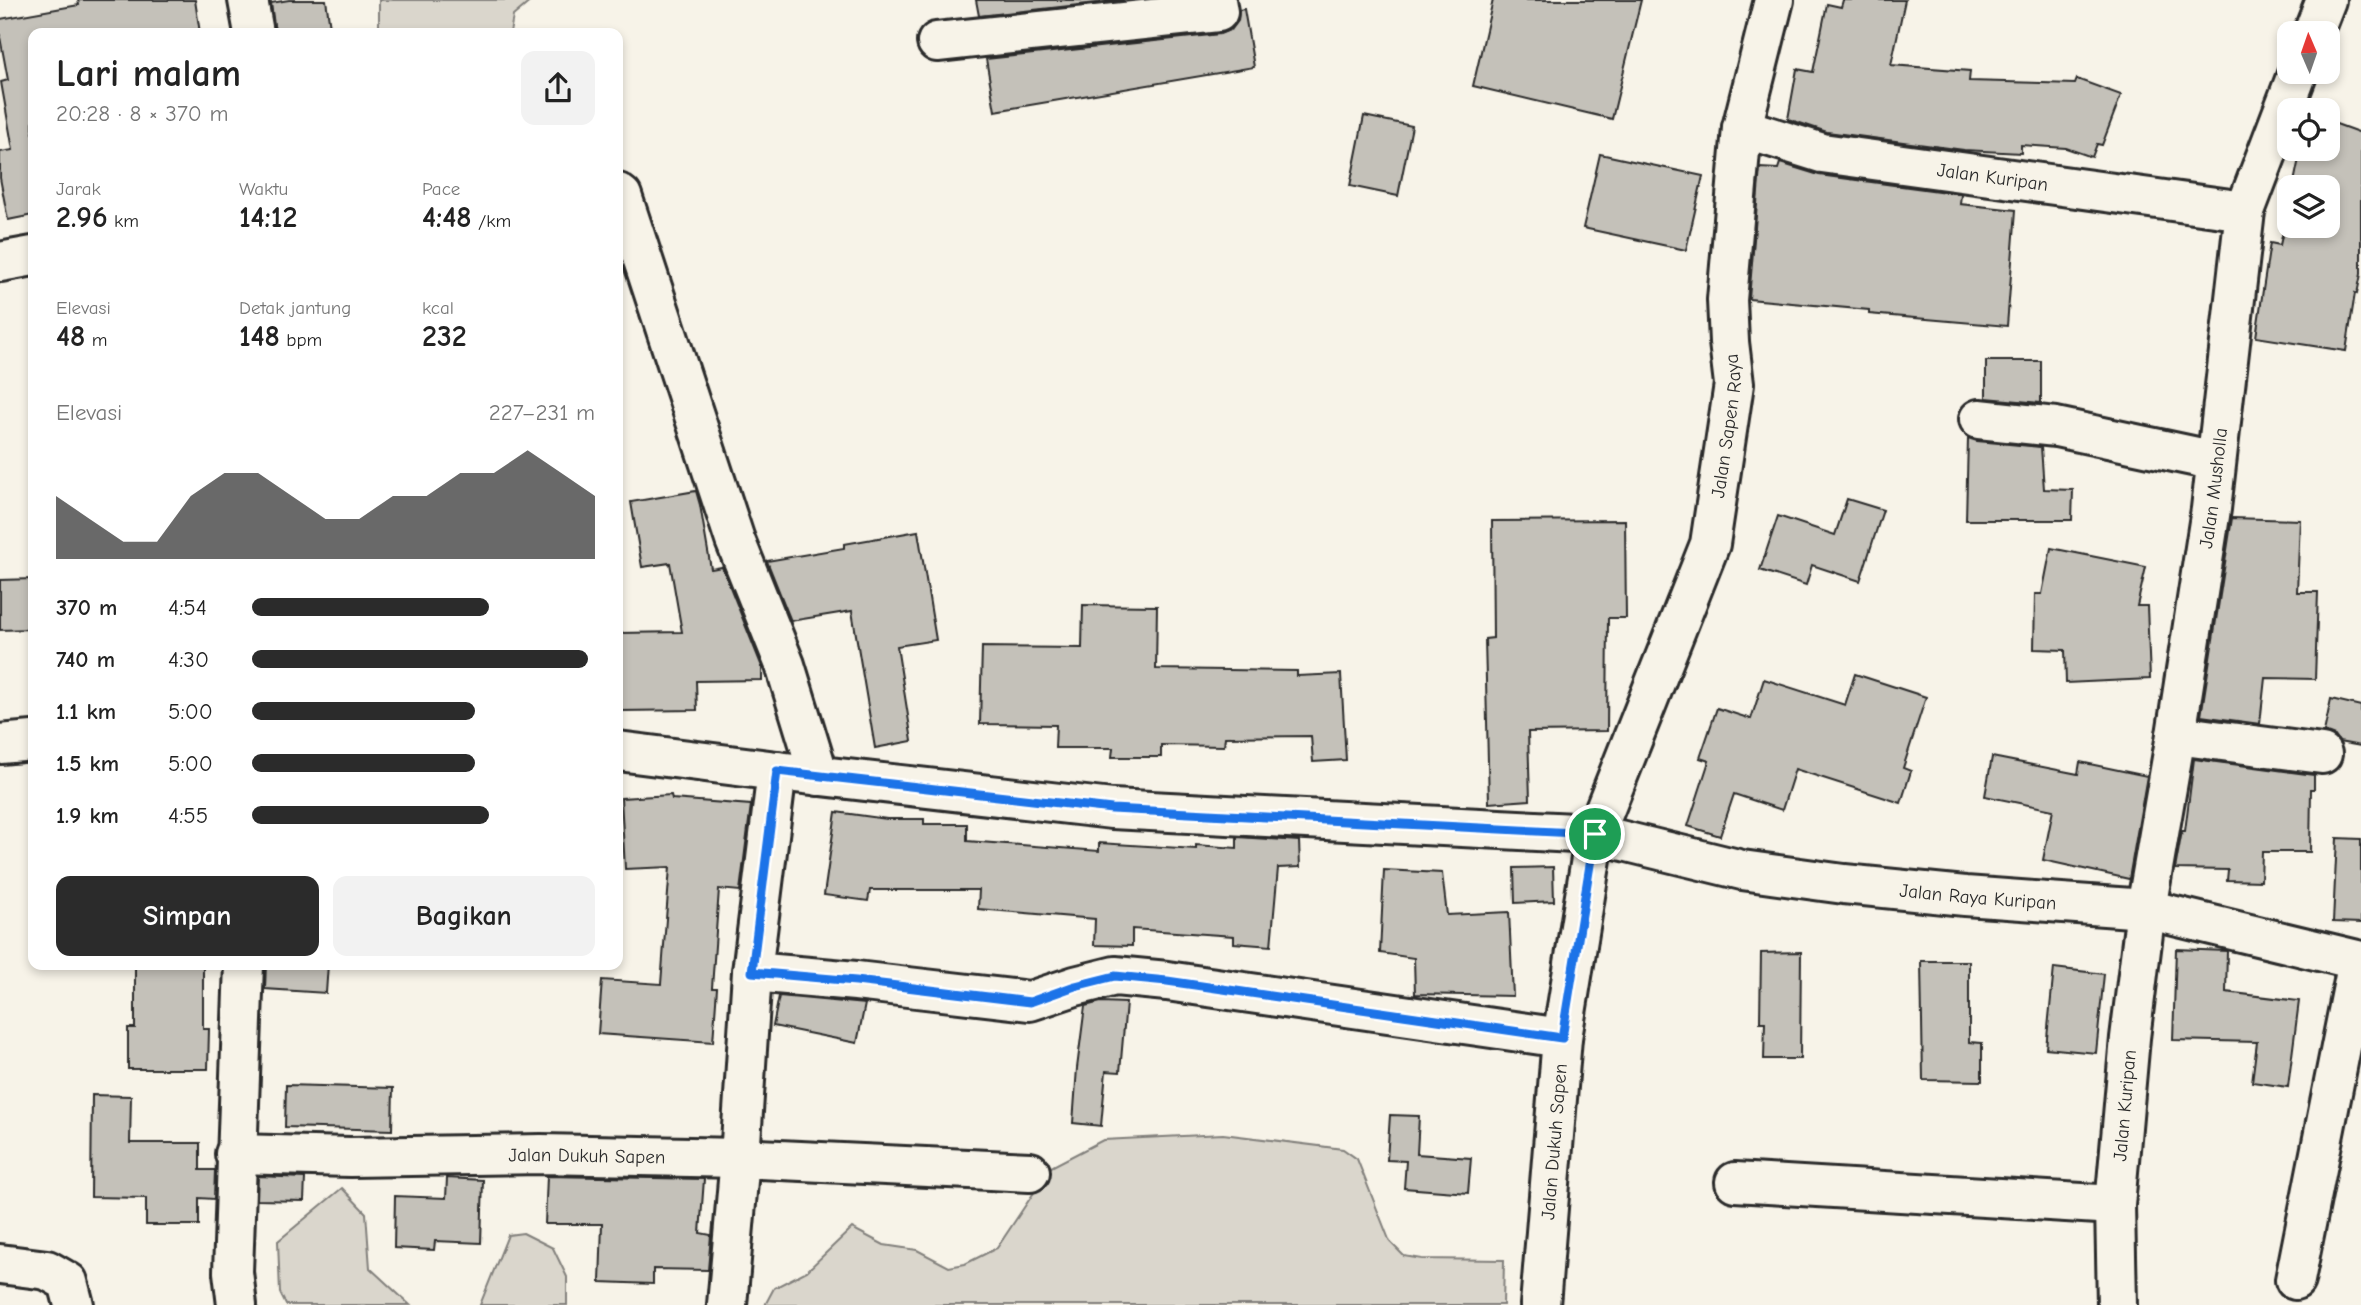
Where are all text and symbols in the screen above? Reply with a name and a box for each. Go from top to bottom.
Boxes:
north arrow [2277,21,2340,84]
map controls [2277,21,2340,238]
button: share [521,51,595,125]
text: Lari malam [56,52,241,96]
button: locate [2277,98,2340,161]
text: 20:28 · 8 × 370 m [56,100,229,127]
street label: Jalan Kuripan [1935,159,2049,196]
button: layers [2277,175,2340,238]
text: Jarak [56,178,101,200]
text: Waktu [239,178,288,200]
text: Pace [422,178,460,200]
text: 2.96 [56,200,108,235]
text: 14:12 [239,200,298,235]
text: 4:48 [422,200,472,235]
text: km [108,210,139,232]
text: /km [472,210,511,232]
text: Elevasi [56,297,111,319]
text: Detak jantung [239,297,351,319]
text: kcal [422,297,454,319]
text: 48 [56,319,85,354]
text: 148 [239,319,280,354]
text: 232 [422,319,467,354]
text: m [85,329,108,351]
text: bpm [280,329,322,351]
street label: Jalan Sapen Raya [1707,353,1746,499]
text: Elevasi [56,399,122,426]
text: 227–231 m [489,399,595,426]
street label: Jalan Musholla [2195,427,2232,550]
text: 370 m [56,594,117,621]
text: 4:54 [168,594,207,621]
text: 740 m [56,646,115,673]
text: 4:30 [168,646,209,673]
text: 1.1 km [56,698,116,725]
text: 5:00 [168,698,213,725]
text: 1.5 km [56,750,119,777]
text: 5:00 [168,750,213,777]
text: 1.9 km [56,802,119,829]
text: 4:55 [168,802,208,829]
pin [1565,804,1625,864]
icon: arrive [1576,815,1614,853]
button: Simpan [56,876,319,956]
button: Bagikan [333,876,595,956]
street label: Jalan Raya Kuripan [1899,880,2057,915]
street label: Jalan Kuripan [2109,1049,2141,1162]
street label: Jalan Dukuh Sapen [1537,1063,1572,1221]
street label: Jalan Dukuh Sapen [508,1144,666,1168]

